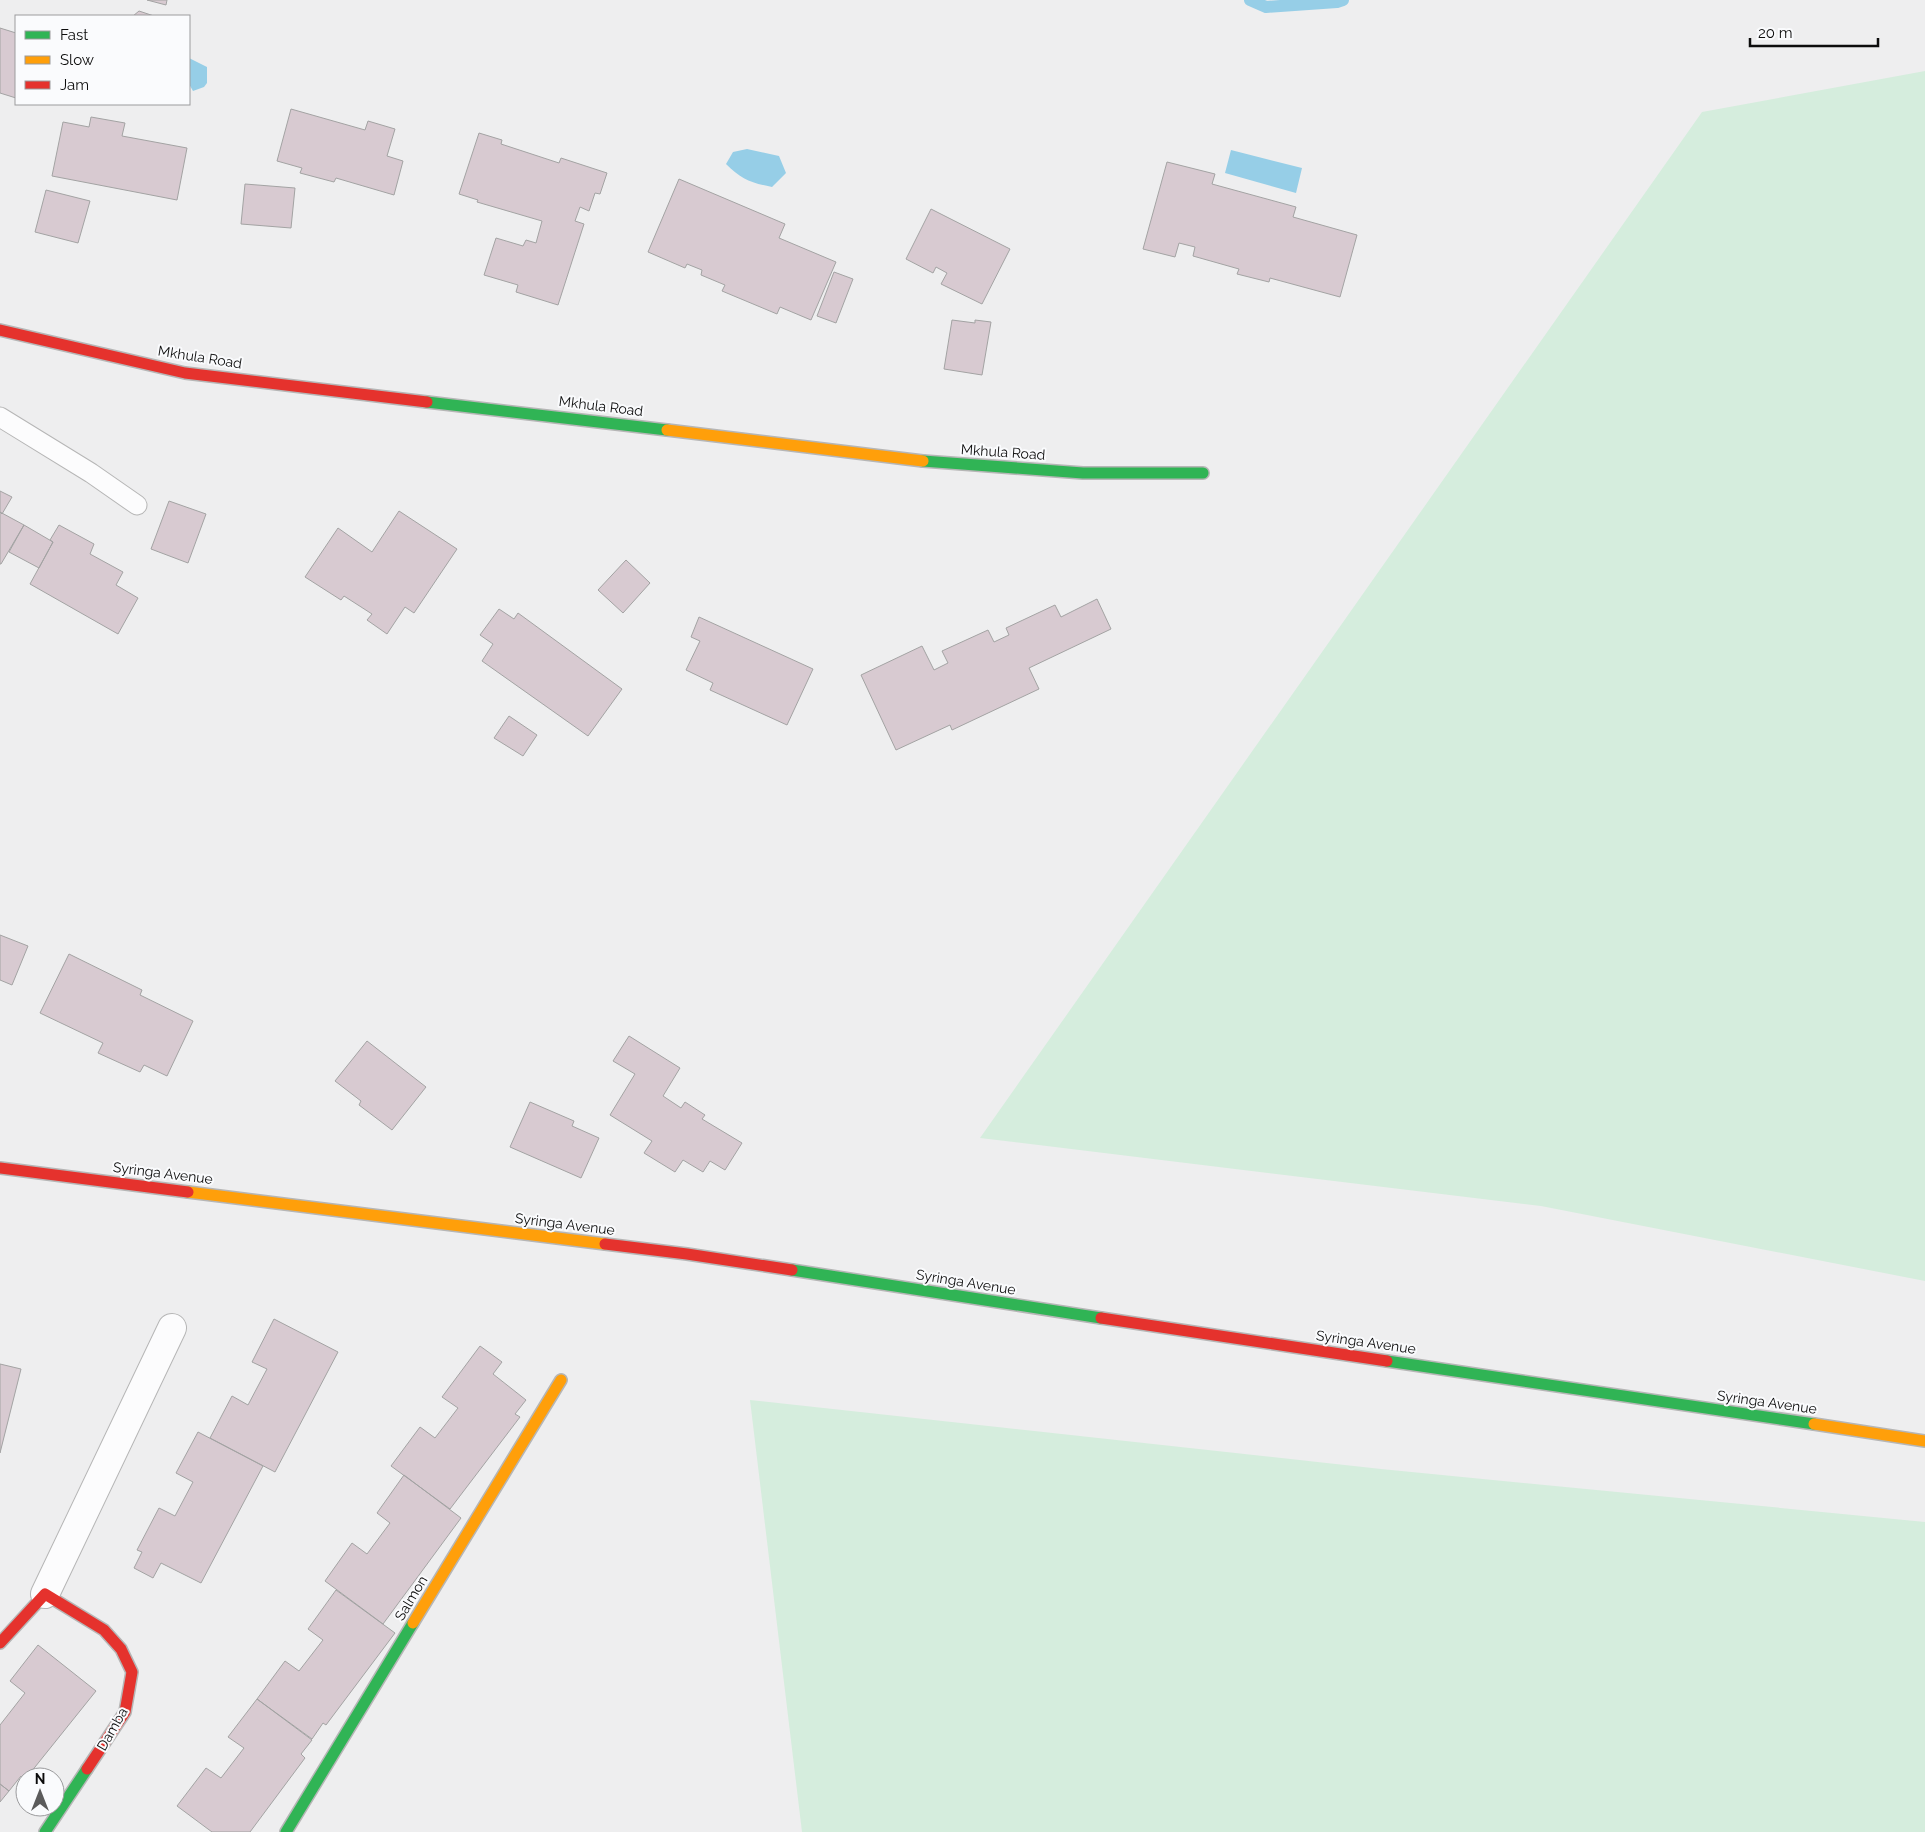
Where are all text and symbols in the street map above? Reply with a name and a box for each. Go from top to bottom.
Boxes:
legend [15,15,190,105]
scale bar [1750,15,1878,47]
text: 20 m [1758,24,1793,42]
text: Fast [60,26,88,44]
text: Slow [60,51,94,69]
text: Jam [60,76,89,94]
street label: Mkhula Road [157,342,243,372]
street label: Mkhula Road [558,393,644,419]
street label: Mkhula Road [960,441,1046,463]
street label: Syringa Avenue [112,1159,214,1187]
street label: Syringa Avenue [514,1210,616,1238]
street label: Syringa Avenue [915,1266,1017,1298]
street label: Syringa Avenue [1315,1327,1417,1357]
street label: Syringa Avenue [1716,1387,1818,1417]
street label: Salmon [391,1573,431,1623]
street label: Damba [93,1705,131,1753]
north arrow [15,1767,65,1817]
text: N [35,1771,45,1787]

